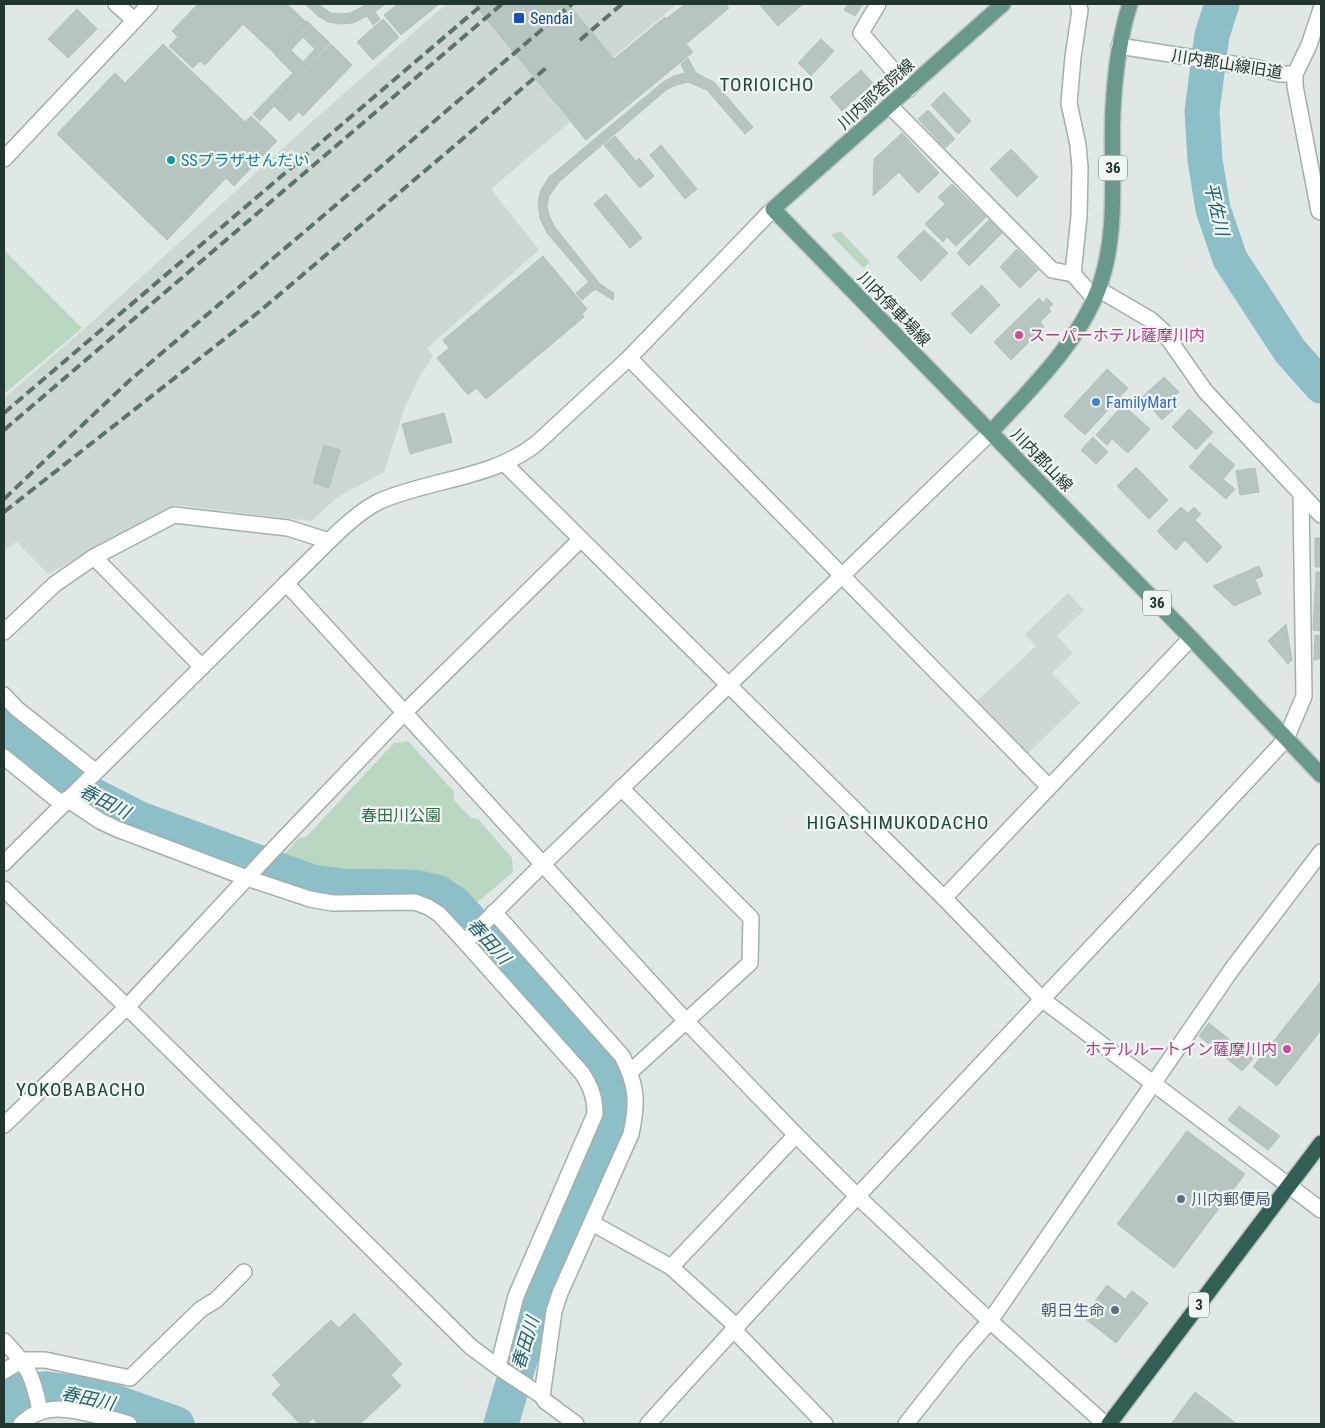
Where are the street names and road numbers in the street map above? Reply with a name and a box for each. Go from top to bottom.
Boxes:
street label: 川内郡山線旧道 [1170,46,1284,82]
street label: 川内祁答院線 [834,55,918,133]
road number: 36 [1099,156,1127,180]
street label: 川内停車場線 [854,268,934,350]
street label: 川内郡山線 [1007,425,1077,495]
road number: 36 [1143,590,1171,616]
road number: 3 [1189,1292,1209,1318]

